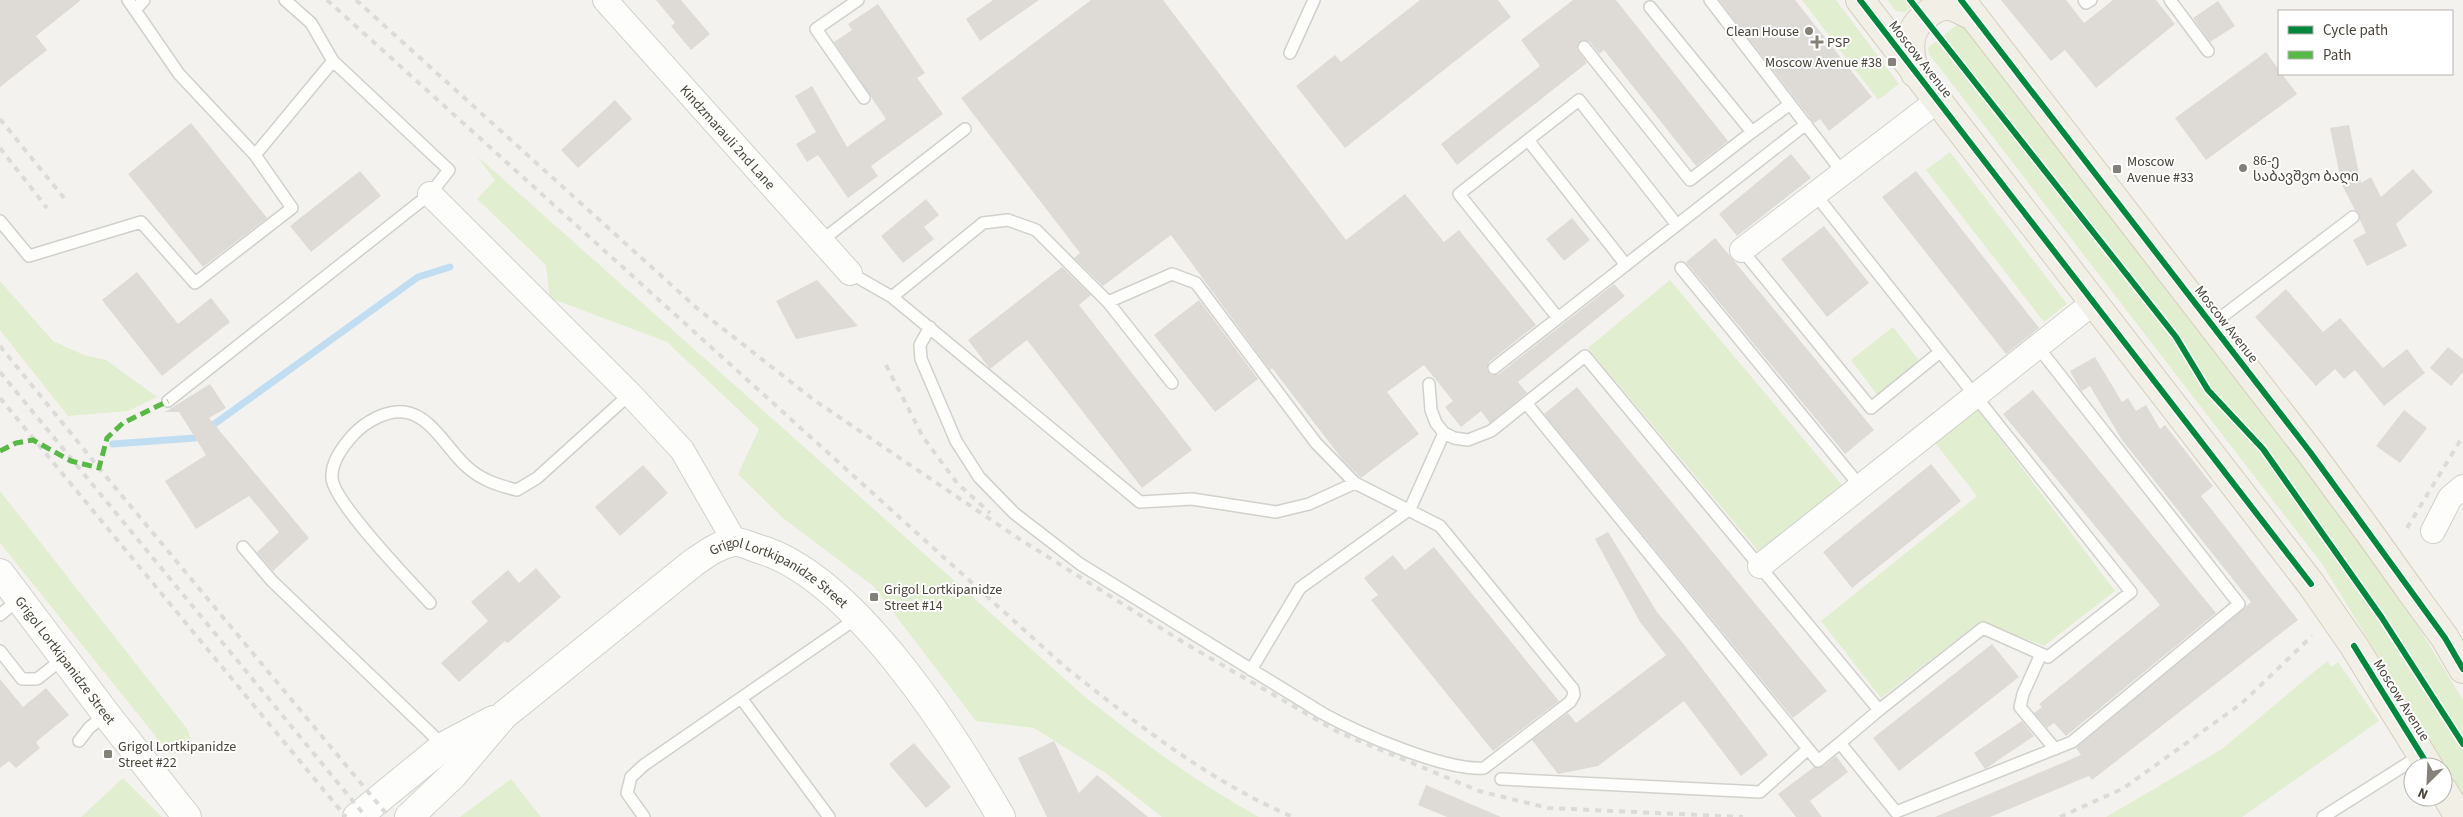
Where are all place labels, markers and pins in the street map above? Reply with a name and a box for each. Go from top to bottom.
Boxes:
place label: Clean House [1726,22,1799,42]
marker: Clean House [1803,25,1815,37]
place label: PSP [1827,33,1850,53]
marker: PSP [1811,36,1823,48]
place label: Moscow Avenue #38 [1765,53,1882,73]
marker: Moscow Avenue #38 [1886,56,1898,68]
place label: 86-ე საბავშვო ბაღი [2253,151,2359,187]
place label: Moscow Avenue #33 [2127,152,2194,188]
marker: 86-ე საბავშვო ბაღი [2237,162,2249,174]
marker: Moscow Avenue #33 [2111,163,2123,175]
place label: Grigol Lortkipanidze Street #14 [884,580,1002,616]
marker: Grigol Lortkipanidze Street #14 [868,591,880,603]
place label: Grigol Lortkipanidze Street #22 [118,737,236,773]
marker: Grigol Lortkipanidze Street #22 [102,748,114,760]

